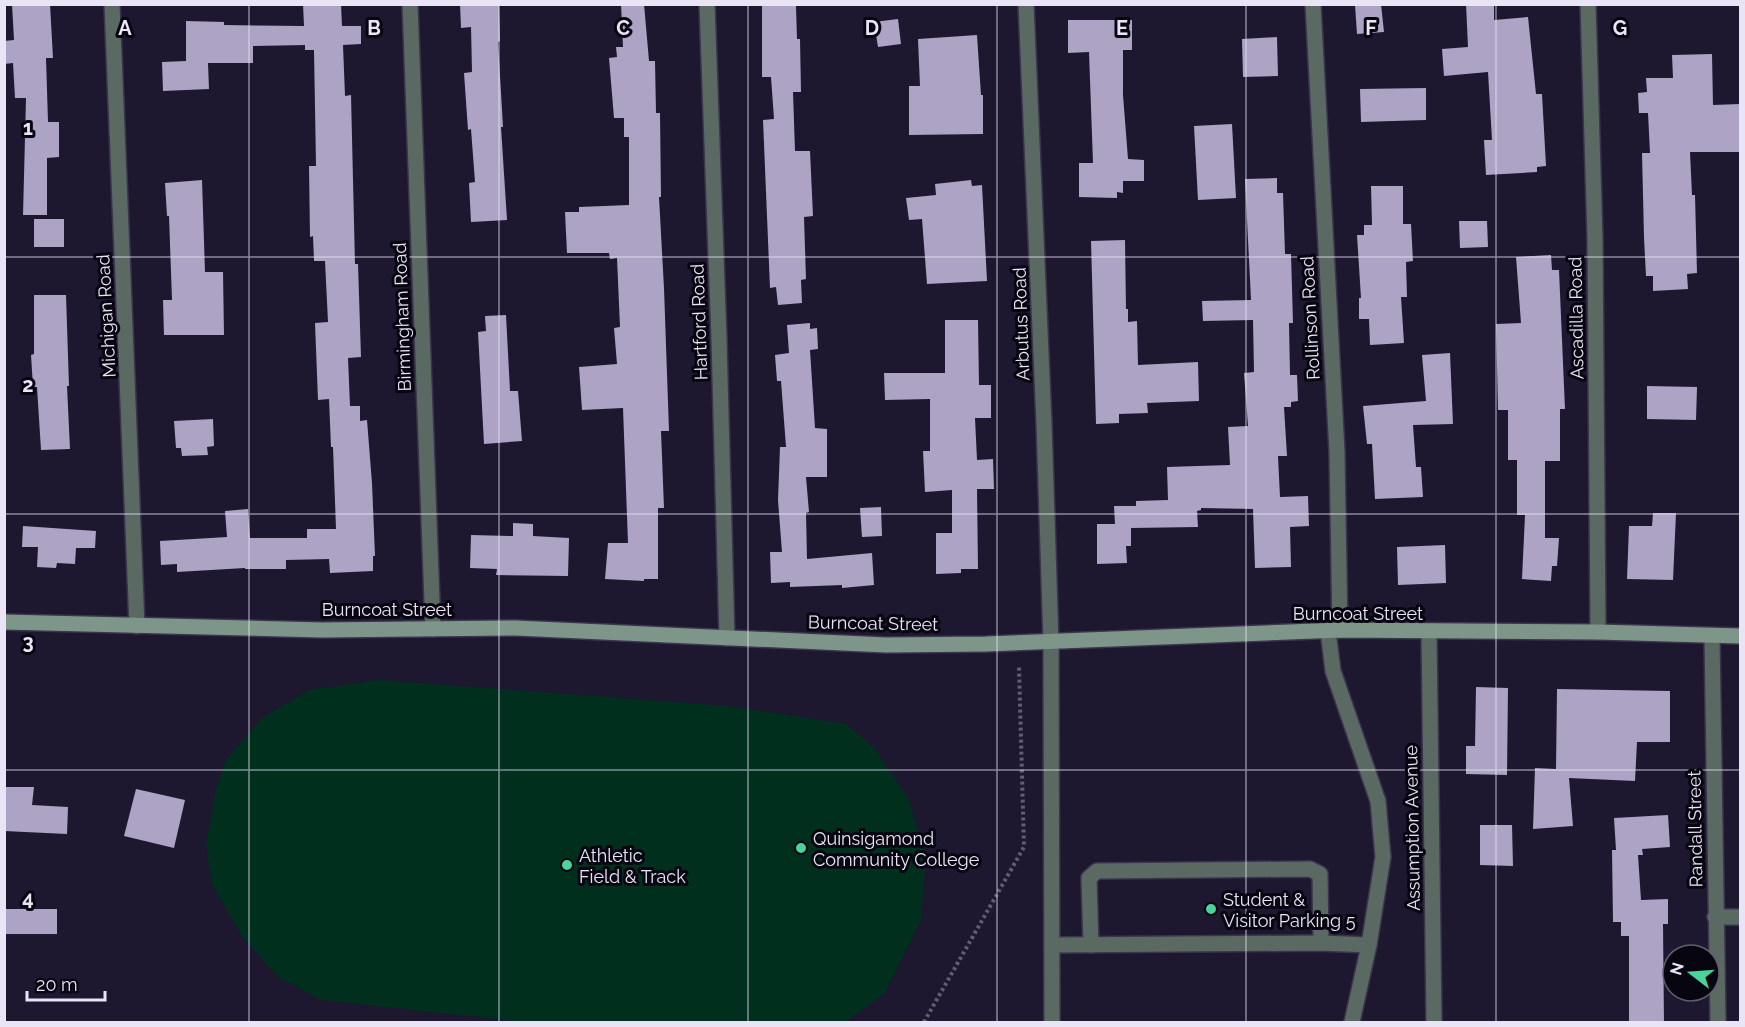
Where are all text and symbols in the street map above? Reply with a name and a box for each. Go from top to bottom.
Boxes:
text: A [118,16,132,40]
text: B [367,16,381,40]
text: C [616,16,630,40]
text: D [865,16,879,40]
text: E [1116,16,1128,40]
text: F [1365,16,1377,40]
text: G [1613,16,1627,40]
text: 1 [23,116,33,140]
street label: Birmingham Road [389,242,415,392]
street label: Michigan Road [92,254,120,378]
street label: Rollinson Road [1296,256,1324,380]
street label: Ascadilla Road [1564,256,1588,380]
street label: Hartford Road [686,263,712,381]
street label: Arbutus Road [1009,267,1033,381]
text: 2 [22,373,34,397]
street label: Burncoat Street [322,599,452,620]
street label: Burncoat Street [1293,603,1423,624]
street label: Burncoat Street [808,611,938,635]
text: 3 [22,630,34,654]
street label: Assumption Avenue [1400,744,1424,911]
street label: Randall Street [1683,770,1707,888]
place label: Quinsigamond Community College [813,828,980,870]
marker: Quinsigamond Community College [794,841,808,855]
place label: Athletic Field & Track [579,845,686,887]
marker: Athletic Field & Track [560,858,574,872]
text: 4 [22,886,34,910]
place label: Student & Visitor Parking 5 [1223,889,1356,931]
marker: Student & Visitor Parking 5 [1204,902,1218,916]
north arrow [1661,943,1721,1003]
text: N [1666,960,1688,977]
scale bar [27,964,105,1002]
text: 20 m [36,974,78,995]

